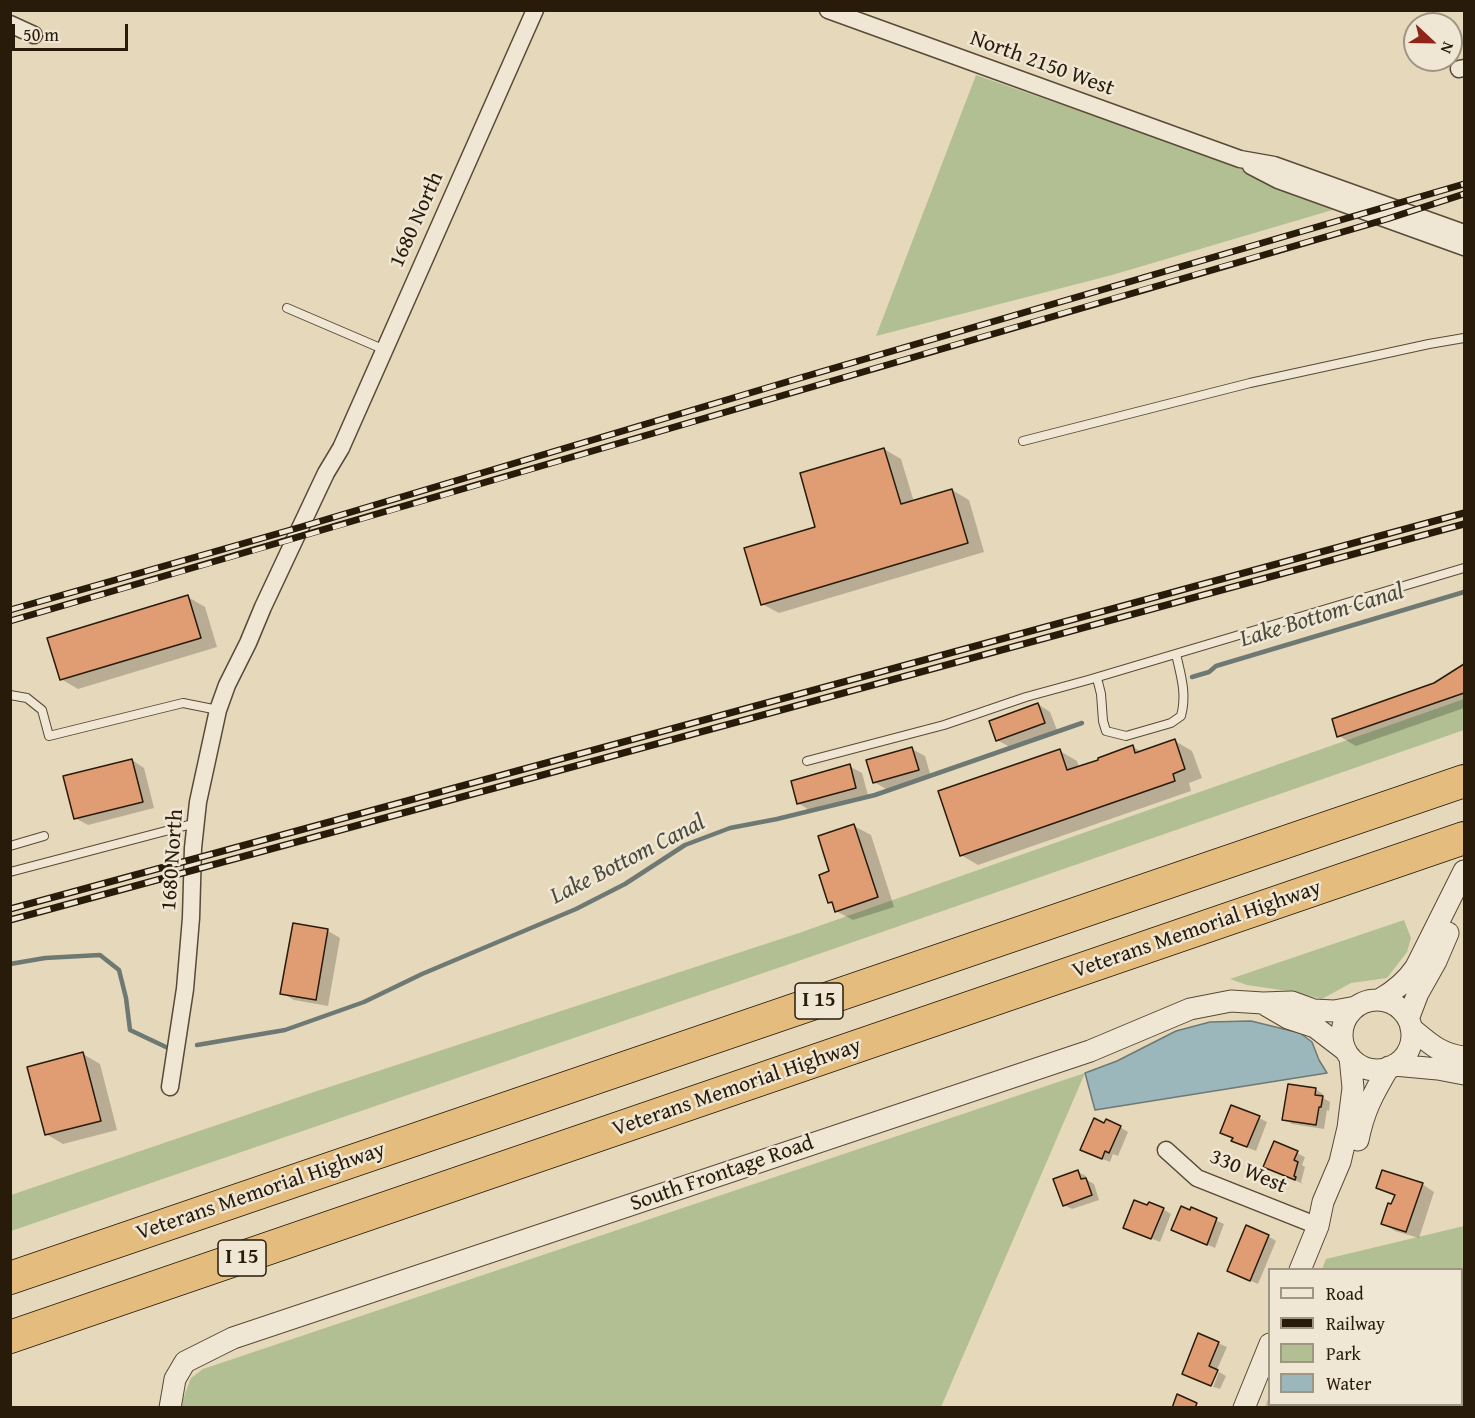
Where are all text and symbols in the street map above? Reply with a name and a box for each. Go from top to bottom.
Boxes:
scale bar [15,12,130,50]
north arrow [1403,12,1463,72]
text: 50 m [23,21,59,48]
street label: North 2150 West [966,26,1118,102]
text: N [1435,39,1461,57]
street label: 1680 North [384,168,450,272]
water label: Lake Bottom Canal [1237,577,1407,655]
street label: 1680 North [156,808,190,912]
water label: Lake Bottom Canal [546,809,710,911]
street label: Veterans Memorial Highway [1069,875,1325,985]
road number: I 15 [795,983,843,1019]
street label: Veterans Memorial Highway [609,1033,865,1143]
street label: South Frontage Road [627,1130,817,1218]
street label: Veterans Memorial Highway [133,1137,389,1247]
street label: 330 West [1205,1144,1291,1200]
road number: I 15 [218,1240,266,1276]
legend [1268,1268,1463,1406]
text: Road [1326,1280,1364,1307]
text: Railway [1326,1310,1385,1337]
text: Park [1326,1340,1361,1367]
text: Water [1326,1370,1371,1397]

